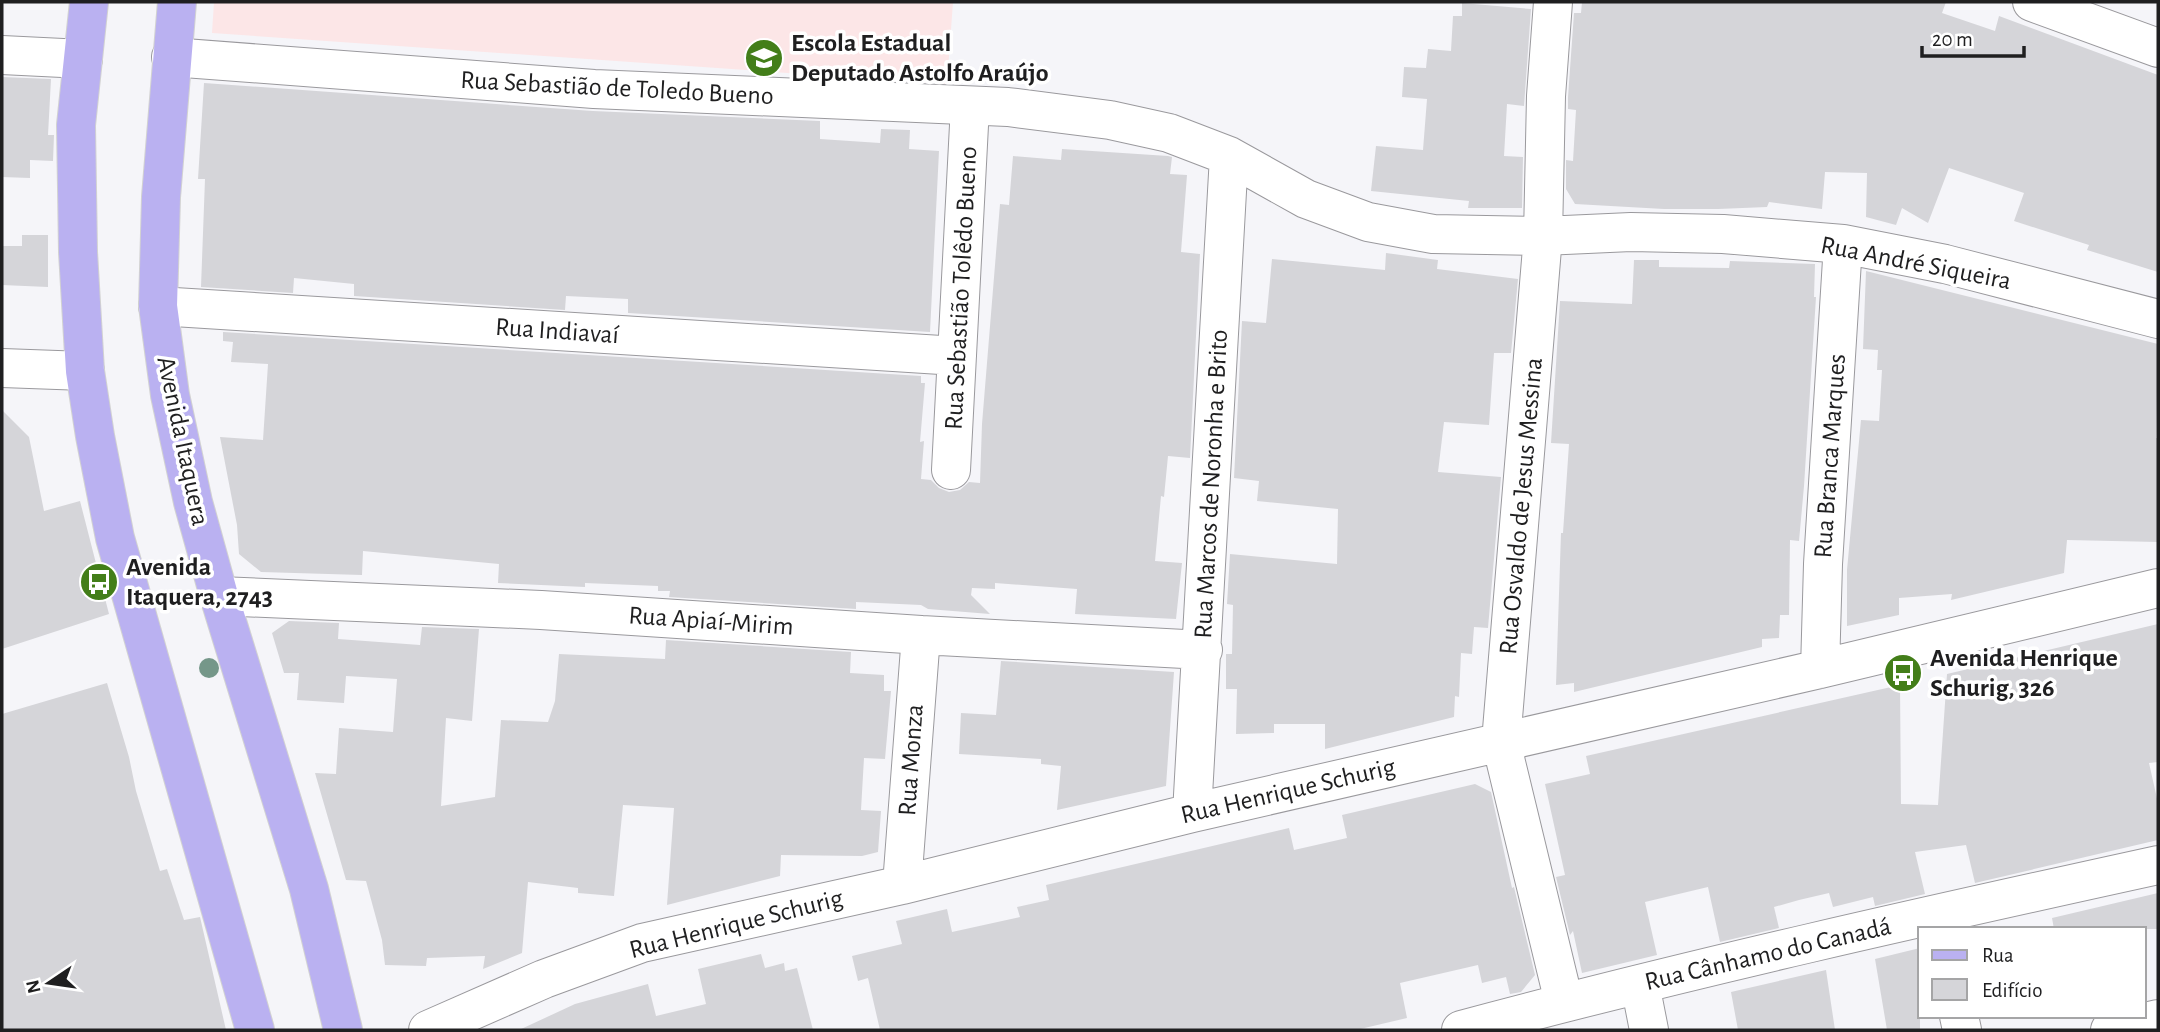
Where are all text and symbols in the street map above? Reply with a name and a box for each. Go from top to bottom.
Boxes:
scale bar [1922,14,2024,58]
text: 20 m [1932,29,1973,50]
place label: Escola Estadual Deputado Astolfo Araújo [791,30,1049,86]
school or university icon: Escola Estadual Deputado Astolfo Araújo [743,37,785,79]
street label: Rua Sebastião de Toledo Bueno [460,67,774,109]
street label: Rua Sebastião Tolêdo Bueno [941,146,981,430]
street label: Rua André Siqueira [1819,232,2013,294]
street label: Rua Indiavaí [494,314,620,348]
street label: Rua Marcos de Noronha e Brito [1190,329,1232,639]
street label: Rua Branca Marques [1810,353,1850,559]
street label: Avenida Itaquera [152,354,214,528]
street label: Rua Osvaldo de Jesus Messina [1495,356,1547,656]
place label: Avenida Itaquera, 2743 [126,554,273,610]
bus stop icon: Avenida Itaquera, 2743 [78,561,120,603]
street label: Rua Apiaí-Mirim [628,602,794,640]
place label: Avenida Henrique Schurig, 326 [1930,645,2118,701]
bus stop icon: Avenida Henrique Schurig, 326 [1882,652,1924,694]
street label: Rua Monza [894,703,928,817]
street label: Rua Henrique Schurig [1178,754,1398,828]
street label: Rua Henrique Schurig [627,885,846,963]
street label: Rua Cânhamo do Canadá [1642,913,1894,995]
legend [1918,927,2146,1018]
text: Rua [1982,945,2014,966]
north arrow [14,948,84,1018]
text: N [23,978,45,995]
text: Edifício [1982,980,2042,1001]

